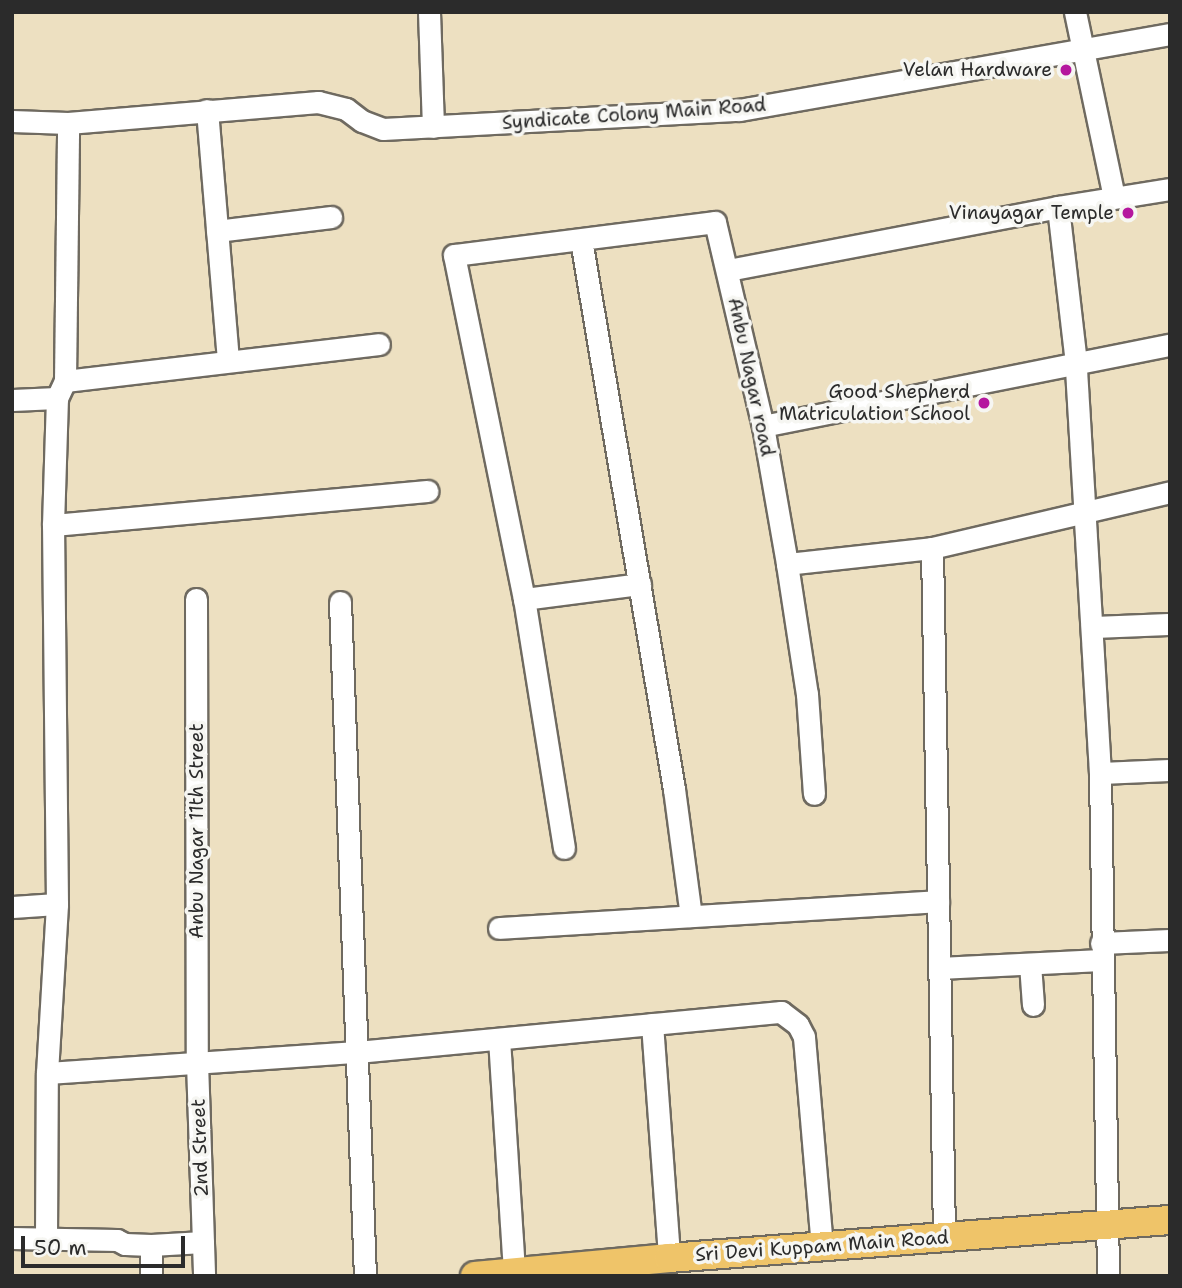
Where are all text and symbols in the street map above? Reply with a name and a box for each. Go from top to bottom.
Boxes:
place label: Velan Hardware [903,59,1052,81]
marker: Velan Hardware [1058,62,1074,78]
street label: Syndicate Colony Main Road [501,93,767,135]
place label: Vinayagar Temple [949,202,1114,224]
marker: Vinayagar Temple [1120,205,1136,221]
street label: Anbu Nagar road [723,296,779,458]
place label: Good Shepherd Matriculation School [779,381,970,425]
marker: Good Shepherd Matriculation School [976,395,992,411]
street label: Anbu Nagar 11th Street [186,723,208,939]
street label: 2nd Street [187,1098,213,1198]
scale bar [24,1222,189,1266]
street label: Sri Devi Kuppam Main Road [695,1226,949,1266]
text: 50 m [34,1234,87,1262]

